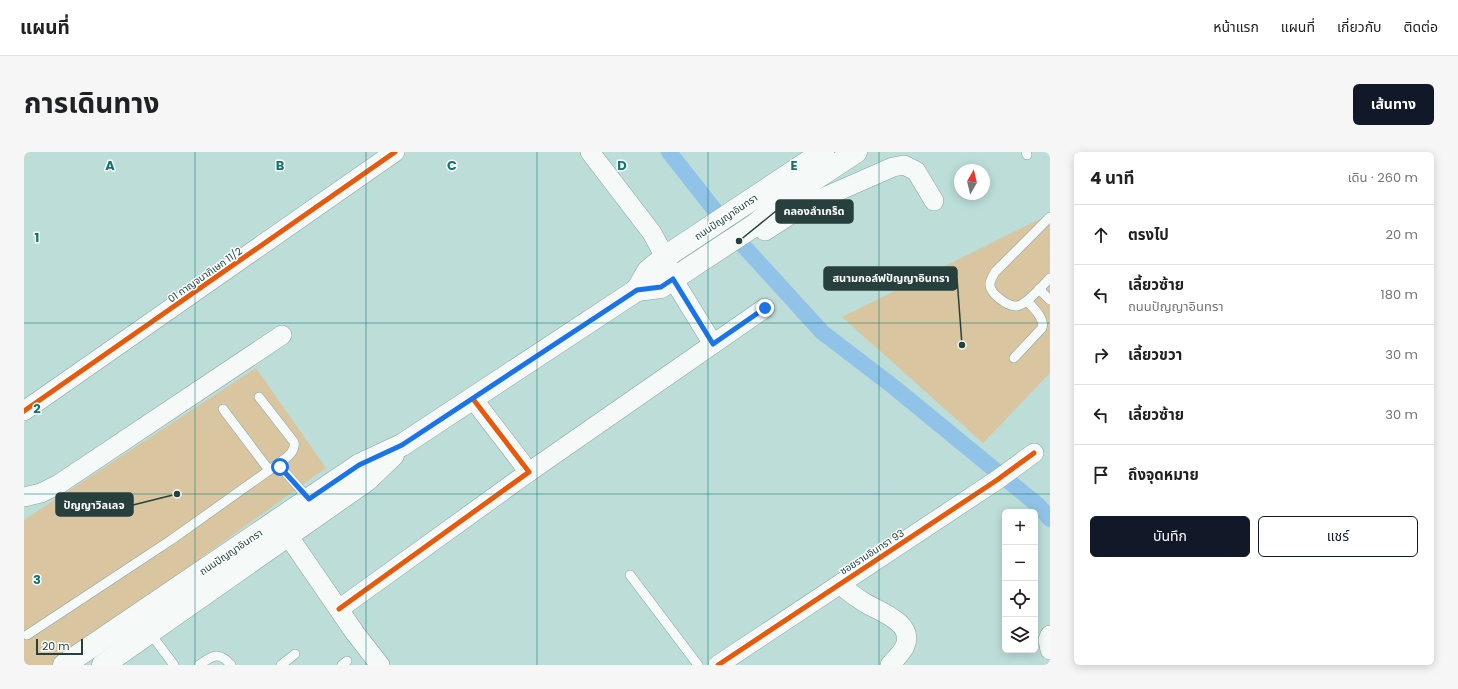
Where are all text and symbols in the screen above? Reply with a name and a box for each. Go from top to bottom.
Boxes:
text: แผนที่ [20,14,70,41]
text: หน้าแรก [1213,17,1259,37]
text: แผนที่ [1281,17,1315,37]
text: เกี่ยวกับ [1337,17,1382,37]
text: ติดต่อ [1404,17,1438,37]
text: การเดินทาง [24,84,159,123]
button: เส้นทาง [1353,84,1434,125]
text: A [105,156,115,175]
text: B [276,156,285,175]
text: C [447,156,457,175]
text: D [617,156,627,175]
text: E [790,156,798,175]
north arrow [954,164,990,200]
text: 4 นาที [1090,166,1134,190]
text: เดิน · 260 m [1348,168,1418,187]
street label: ถนนปัญญาอินทรา [691,190,761,244]
callout: คลองลำเกร็ด [776,200,853,223]
text: คลองลำเกร็ด [783,203,845,219]
icon: ahead [1090,224,1112,246]
text: ตรงไป [1128,224,1169,245]
text: 20 m [1385,225,1418,244]
text: 1 [35,228,39,247]
street label: 01 กาญจนาภิเษก 11/2 [165,244,245,306]
callout: สนามกอล์ฟปัญญาอินทรา [824,267,957,290]
text: สนามกอล์ฟปัญญาอินทรา [832,270,950,286]
text: เลี้ยวซ้าย [1128,274,1184,295]
icon: left [1090,284,1112,306]
text: 180 m [1381,285,1418,304]
text: ถนนปัญญาอินทรา [1128,297,1224,316]
route end [756,299,774,317]
icon: right [1090,344,1112,366]
text: เลี้ยวขวา [1128,344,1182,365]
text: 30 m [1385,345,1418,364]
text: 2 [33,399,41,418]
icon: left [1090,404,1112,426]
text: เลี้ยวซ้าย [1128,404,1184,425]
text: 30 m [1385,405,1418,424]
route start [271,458,289,476]
icon: arrive [1090,464,1112,486]
text: ถึงจุดหมาย [1128,464,1199,485]
callout: ปัญญาวิลเลจ [56,493,133,516]
text: ปัญญาวิลเลจ [63,497,125,513]
map controls [1002,509,1038,653]
button: + [1002,509,1038,545]
button: บันทึก [1090,516,1250,557]
button: แชร์ [1258,516,1418,557]
street label: ถนนปัญญาอินทรา [196,525,266,579]
street label: ซอยรามอินทรา 93 [837,525,907,578]
button: − [1002,545,1038,581]
text: 3 [33,570,41,589]
button: locate [1002,581,1038,617]
button: layers [1002,617,1038,653]
scale bar [36,637,83,656]
text: 20 m [42,638,70,654]

